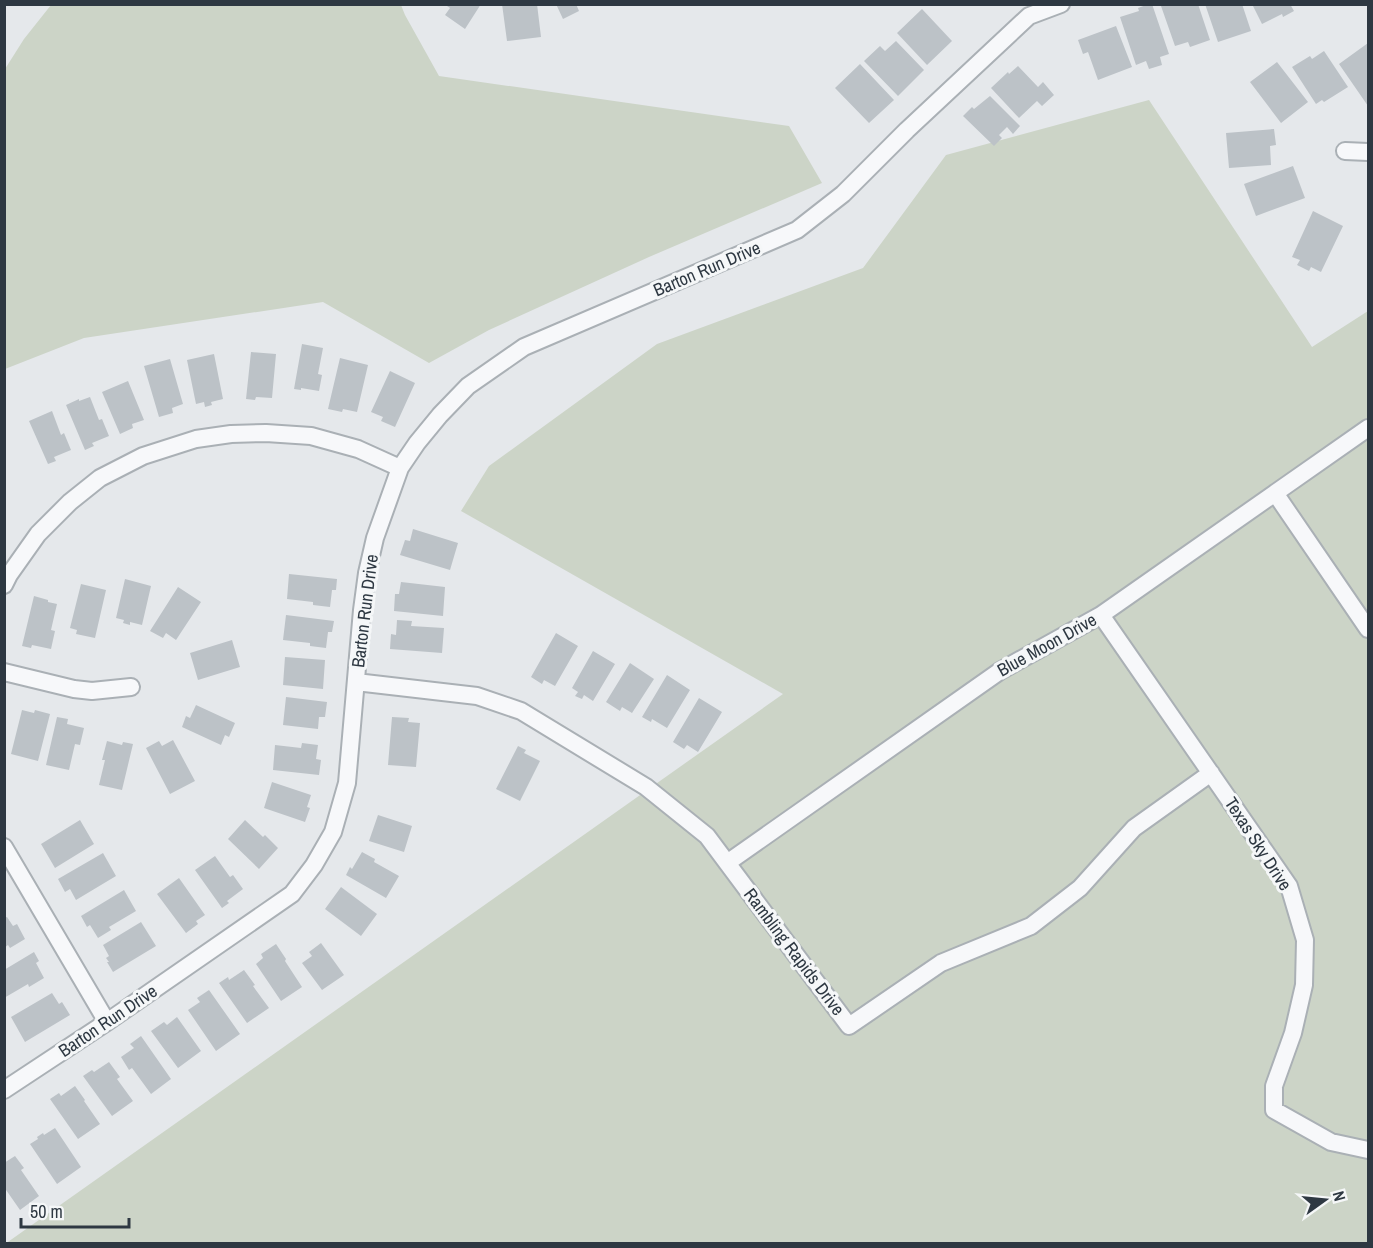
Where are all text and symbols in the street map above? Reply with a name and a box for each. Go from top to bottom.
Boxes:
street label: Barton Run Drive [649,235,764,302]
street label: Barton Run Drive [345,553,384,669]
street label: Blue Moon Drive [993,607,1101,682]
street label: Texas Sky Drive [1219,792,1298,895]
street label: Rambling Rapids Drive [738,883,851,1020]
street label: Barton Run Drive [53,978,162,1063]
north arrow [1295,1170,1355,1230]
text: N [1328,1189,1351,1204]
scale bar [21,1191,129,1229]
text: 50 m [30,1199,63,1224]

